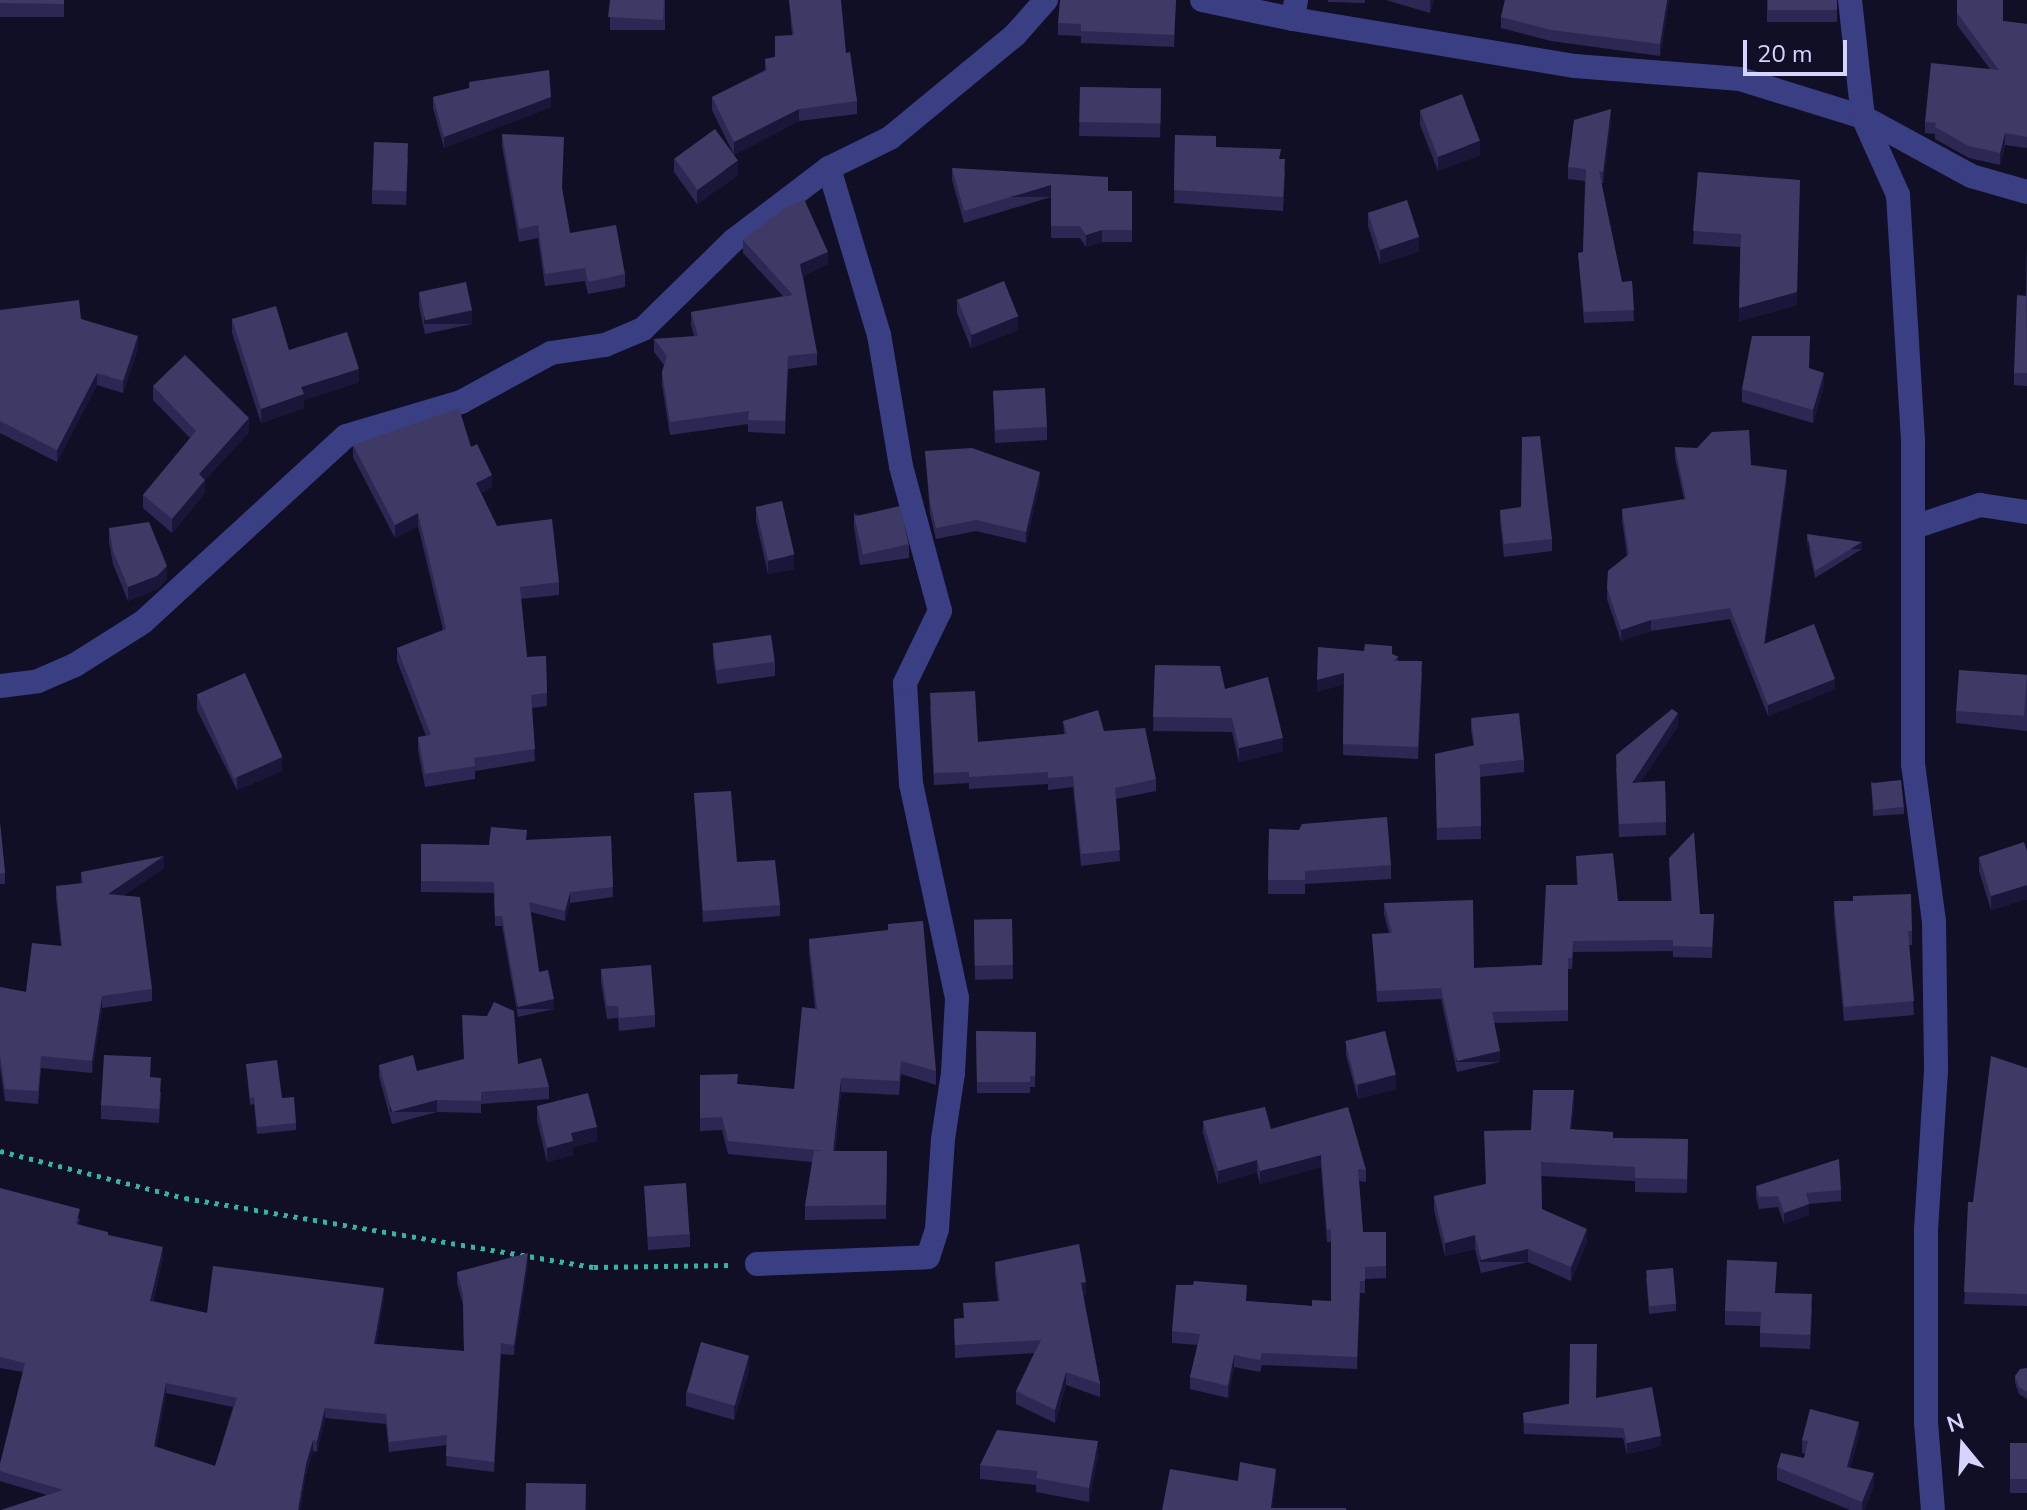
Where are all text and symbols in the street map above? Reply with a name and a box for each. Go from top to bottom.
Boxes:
scale bar [1747,24,1851,74]
text: 20 m [1757,38,1813,70]
north arrow [1923,1406,2003,1486]
text: N [1943,1406,1968,1440]

